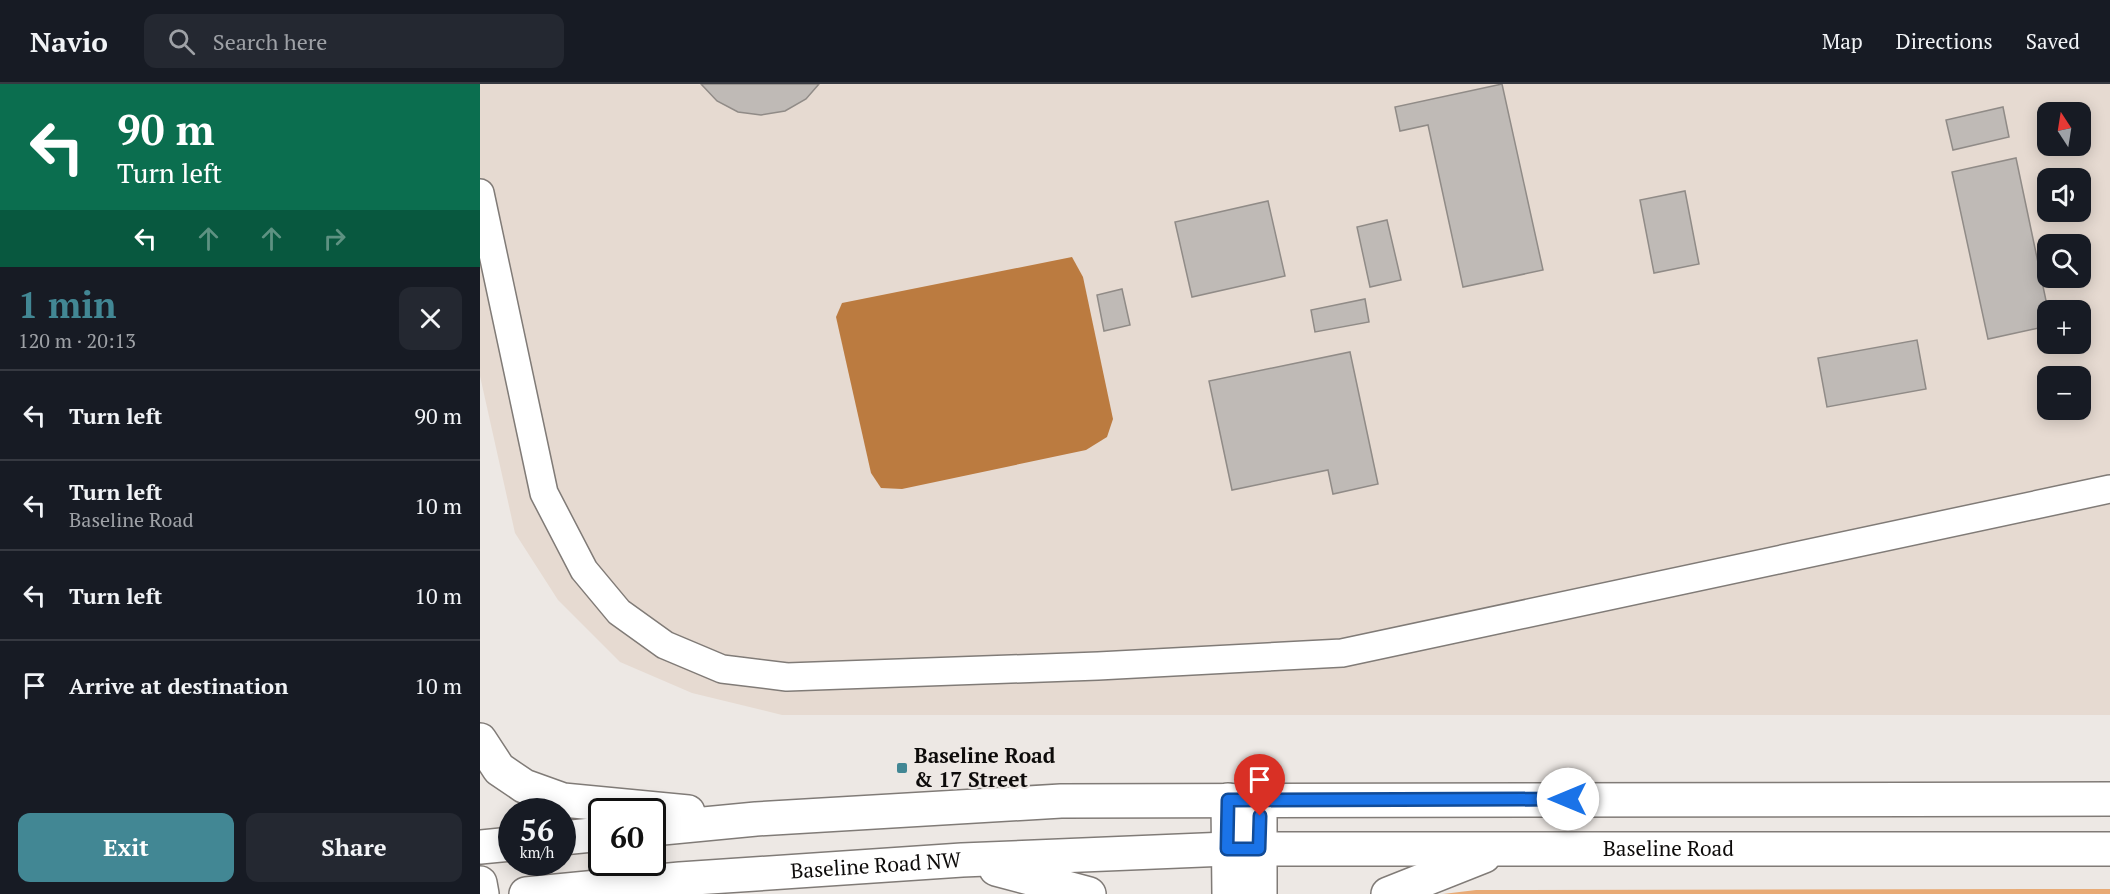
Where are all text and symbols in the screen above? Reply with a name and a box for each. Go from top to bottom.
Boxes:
search box [144,14,564,68]
text: Navio [30,23,108,60]
icon: search [165,25,198,58]
text: Search here [213,27,327,56]
text: Map [1822,27,1863,55]
text: Directions [1896,27,1993,55]
text: Saved [2026,27,2080,55]
text: 90 m [117,101,215,157]
north arrow [2037,102,2091,156]
map controls [2037,102,2091,420]
icon: left [18,108,96,186]
text: Turn left [117,155,222,191]
button: sound [2037,168,2091,222]
icon: left [129,222,162,255]
icon: ahead [192,222,225,255]
icon: ahead [255,222,288,255]
icon: right [318,222,351,255]
button: search [2037,234,2091,288]
text: 1 min [18,281,116,328]
button: close [399,287,462,350]
button: + [2037,300,2091,354]
text: 120 m · 20:13 [18,327,136,354]
button: − [2037,366,2091,420]
icon: left [18,399,51,432]
text: Turn left [69,401,162,430]
text: 90 m [414,401,462,430]
text: Turn left [69,477,162,506]
icon: left [18,489,51,522]
text: 10 m [414,491,462,520]
text: Baseline Road [69,506,194,533]
icon: left [18,579,51,612]
text: Turn left [69,581,162,610]
text: 10 m [414,581,462,610]
icon: arrive [18,669,51,702]
text: Arrive at destination [69,671,288,700]
text: 10 m [414,671,462,700]
place label: Baseline Road & 17 Street [914,741,1056,793]
pin [1234,754,1285,816]
marker: Baseline Road & 17 Street [895,761,909,775]
icon: arrive [1243,763,1276,796]
position arrow [1536,767,1600,831]
speed limit sign: 60 [588,798,666,876]
text: 56 [520,810,554,850]
button: Exit [18,813,234,882]
button: Share [246,813,462,882]
street label: Baseline Road [1603,834,1734,862]
text: km/h [520,842,554,862]
street label: Baseline Road NW [790,845,962,885]

